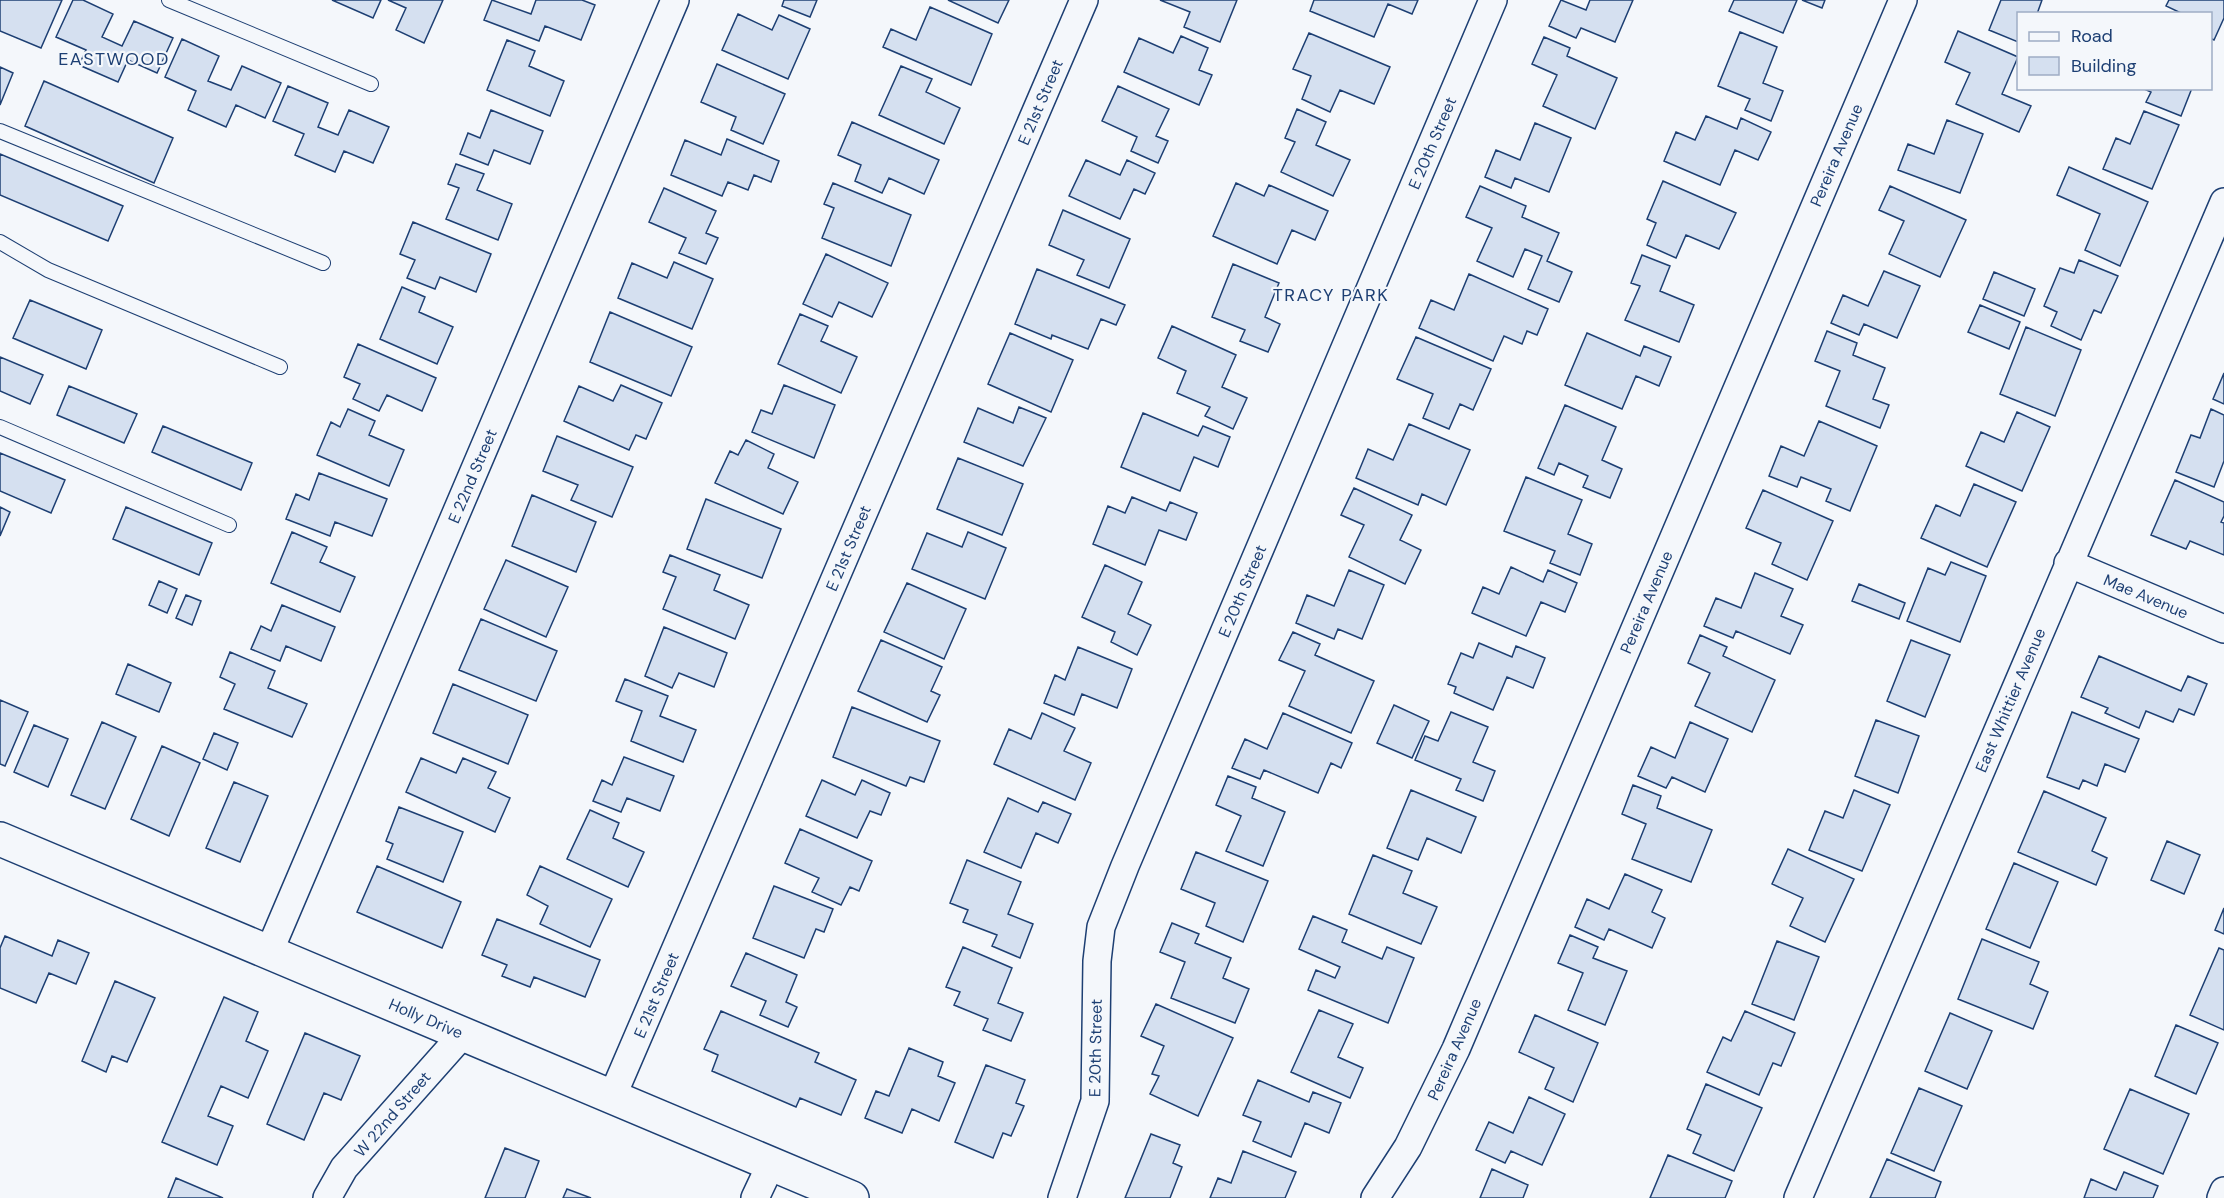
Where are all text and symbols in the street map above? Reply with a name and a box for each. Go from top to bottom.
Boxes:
legend [2017,12,2212,90]
text: Road [2071,24,2113,48]
district label: EASTWOOD [58,47,170,71]
text: Building [2071,54,2136,78]
street label: E 21st Street [1013,56,1068,148]
street label: E 20th Street [1404,94,1461,193]
street label: Pereira Avenue [1805,101,1868,210]
district label: TRACY PARK [1273,283,1389,307]
street label: E 22nd Street [443,426,502,527]
street label: E 21st Street [821,502,876,594]
street label: E 20th Street [1214,542,1271,641]
street label: Pereira Avenue [1615,548,1678,657]
street label: Mae Avenue [2100,569,2191,624]
street label: East Whittier Avenue [1971,625,2050,775]
street label: E 21st Street [629,949,684,1041]
street label: Holly Drive [386,993,466,1043]
street label: Pereira Avenue [1423,995,1486,1104]
street label: E 20th Street [1084,999,1107,1097]
street label: W 22nd Street [349,1067,435,1162]

